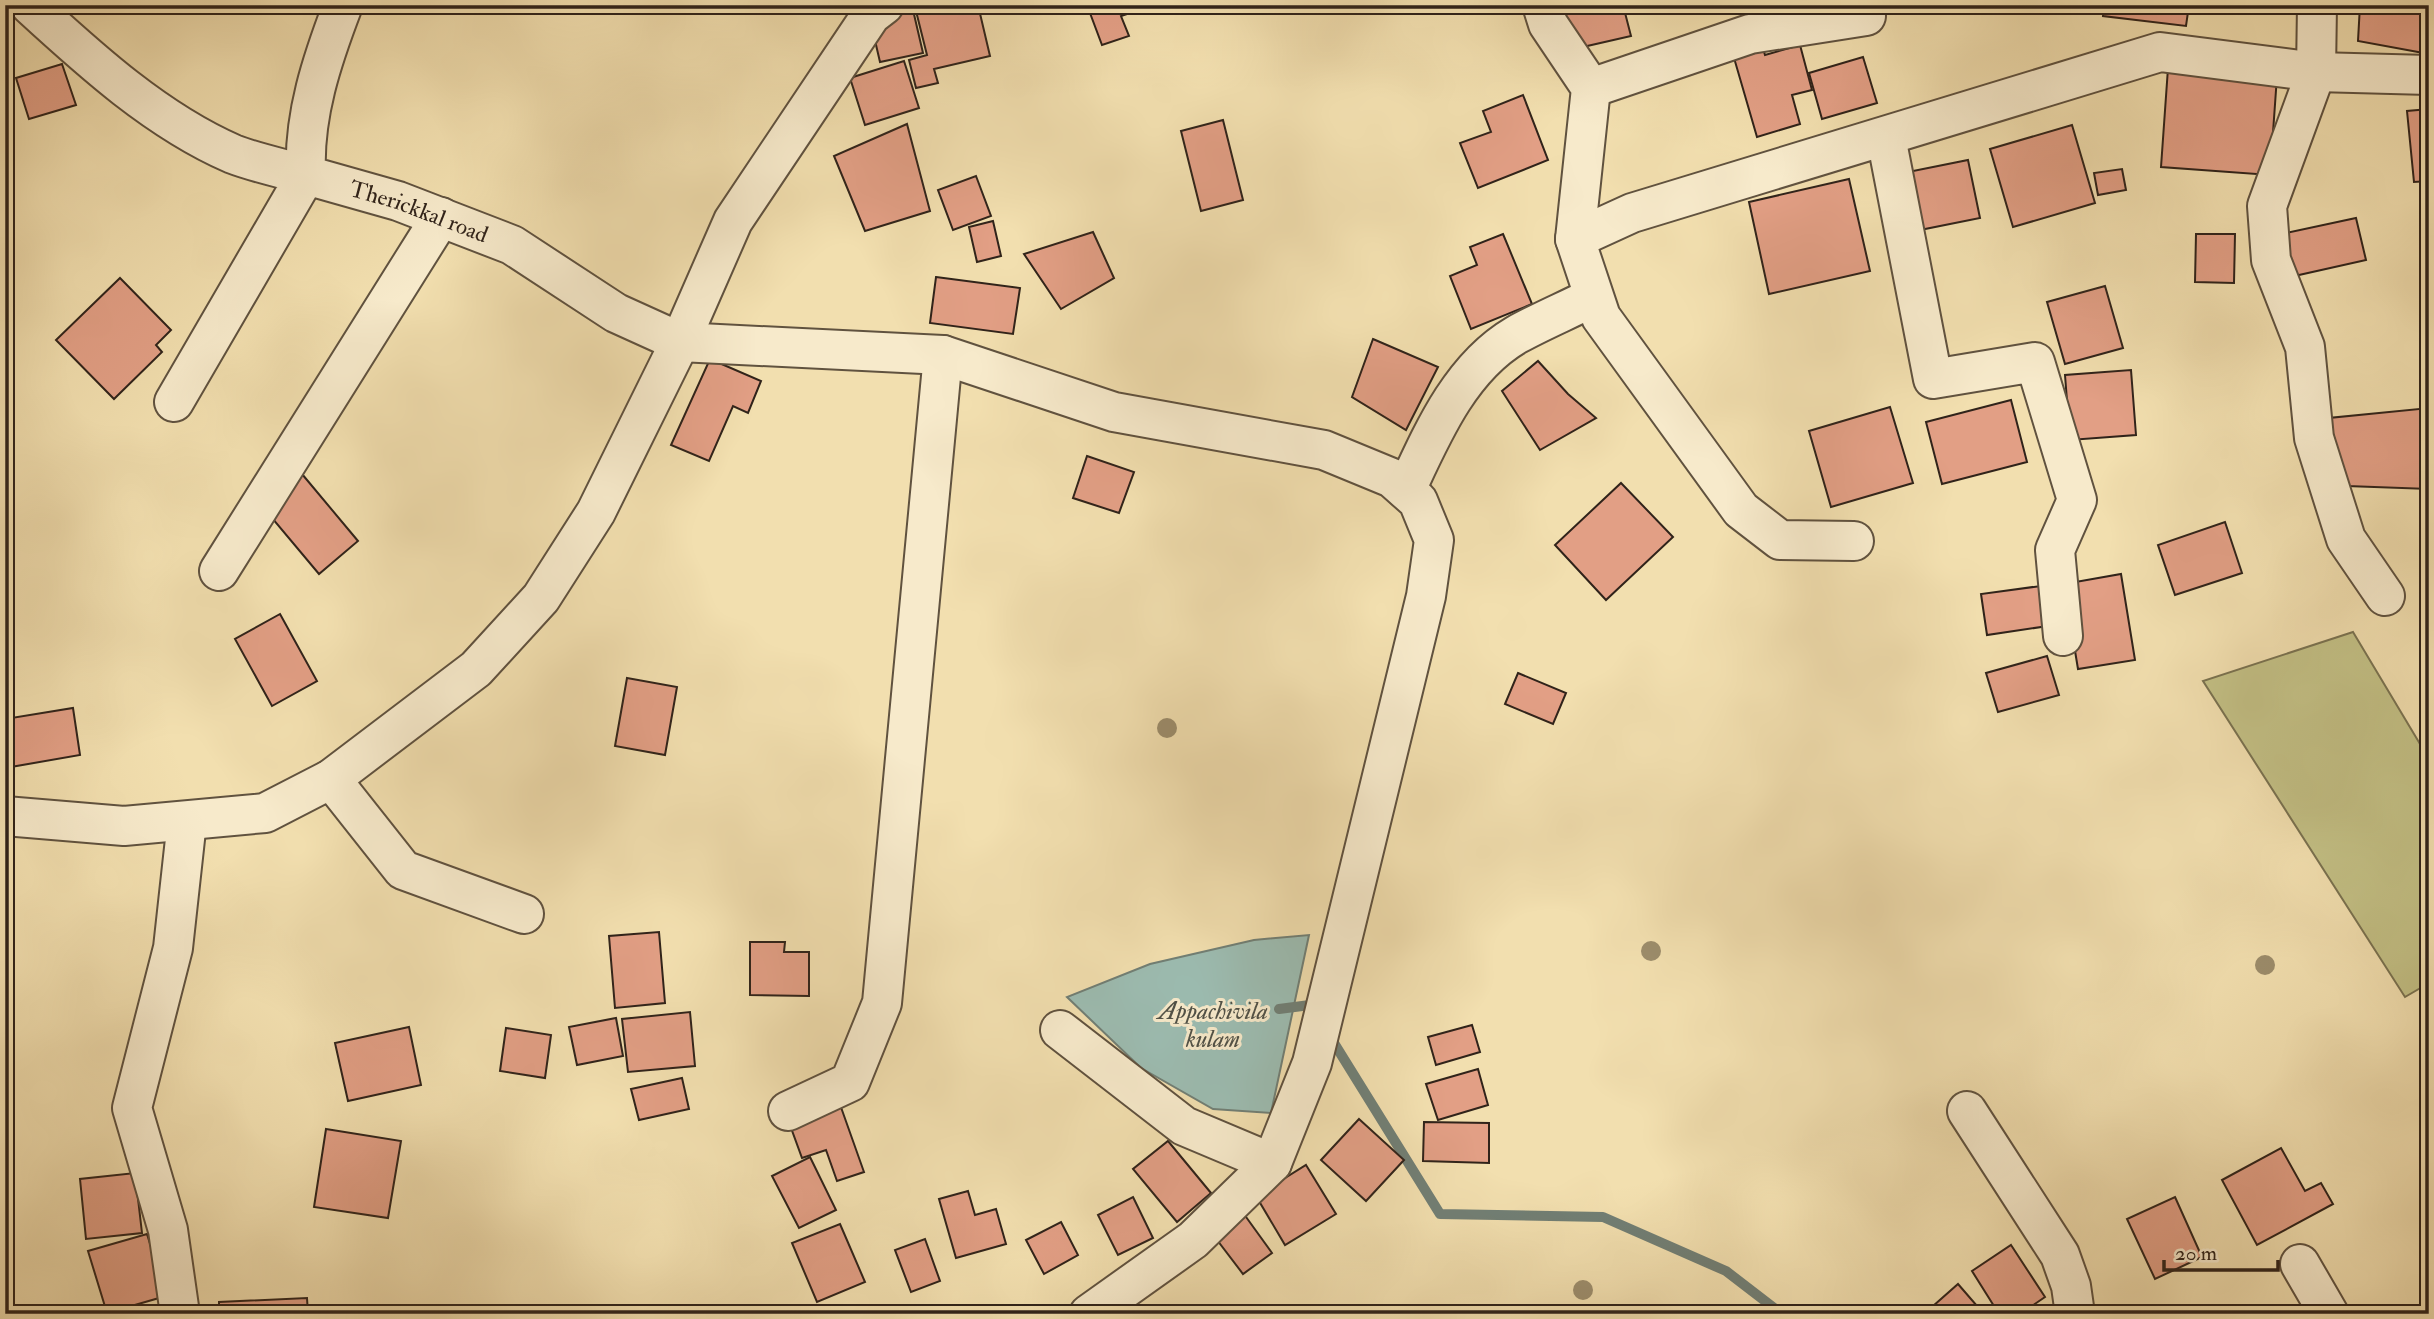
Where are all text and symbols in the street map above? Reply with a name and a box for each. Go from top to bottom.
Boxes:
street label: Therickkal road [346,174,492,249]
water label: Appachivila kulam [1155,996,1268,1055]
scale bar [2164,1228,2278,1272]
text: 20 m [2175,1240,2217,1267]

